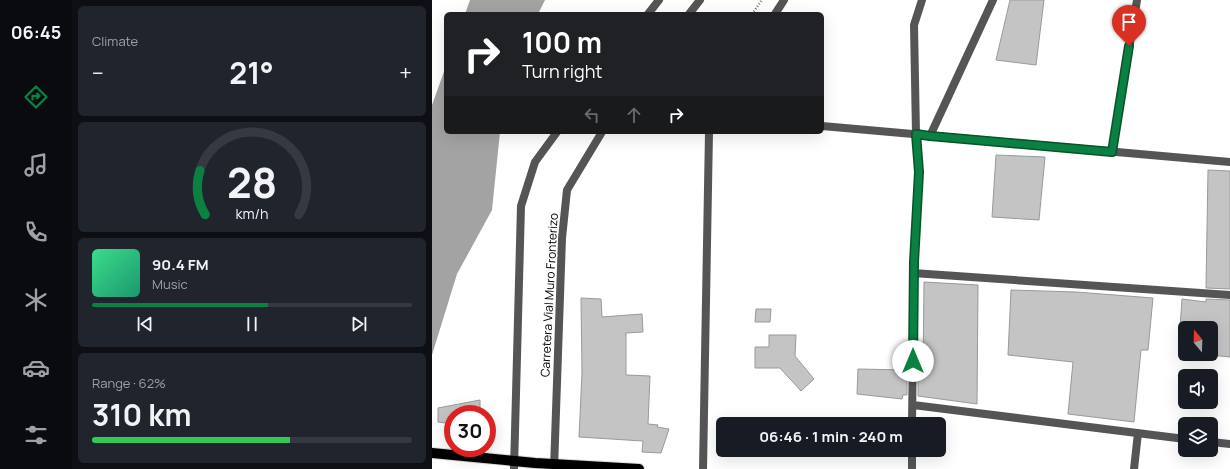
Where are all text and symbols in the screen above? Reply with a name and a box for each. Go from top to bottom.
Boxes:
pin [1112,5,1146,46]
icon: arrive [1118,11,1140,33]
text: 06:45 [11,20,61,44]
text: 100 m [522,23,602,61]
icon: right [456,28,508,80]
text: Climate [92,32,138,50]
text: 21° [229,52,274,93]
text: − [92,58,104,88]
text: + [399,58,412,88]
text: Turn right [522,59,603,83]
icon: directions [22,83,50,111]
icon: left [581,104,603,126]
icon: ahead [623,104,645,126]
icon: right [665,104,687,126]
icon: music [22,151,50,179]
text: 28 [227,153,277,209]
text: km/h [235,203,269,222]
street label: Carretera Vial Muro Fronterizo [536,213,562,377]
icon: phone [22,218,50,246]
text: 90.4 FM [152,254,209,275]
text: Music [152,275,188,293]
icon: climate [22,286,50,314]
icon: previous [134,313,156,335]
icon: pause [241,313,263,335]
icon: next [348,313,370,335]
north arrow [1178,321,1218,361]
map controls [1178,321,1218,457]
position arrow [892,340,934,382]
icon: car [22,354,50,382]
button: sound [1178,369,1218,409]
text: Range · 62% [92,374,166,392]
text: 310 km [92,394,191,435]
speed limit sign: 30 [444,405,496,457]
button: layers [1178,417,1218,457]
icon: filters [22,421,50,449]
text: 06:46 · 1 min · 240 m [759,426,903,447]

